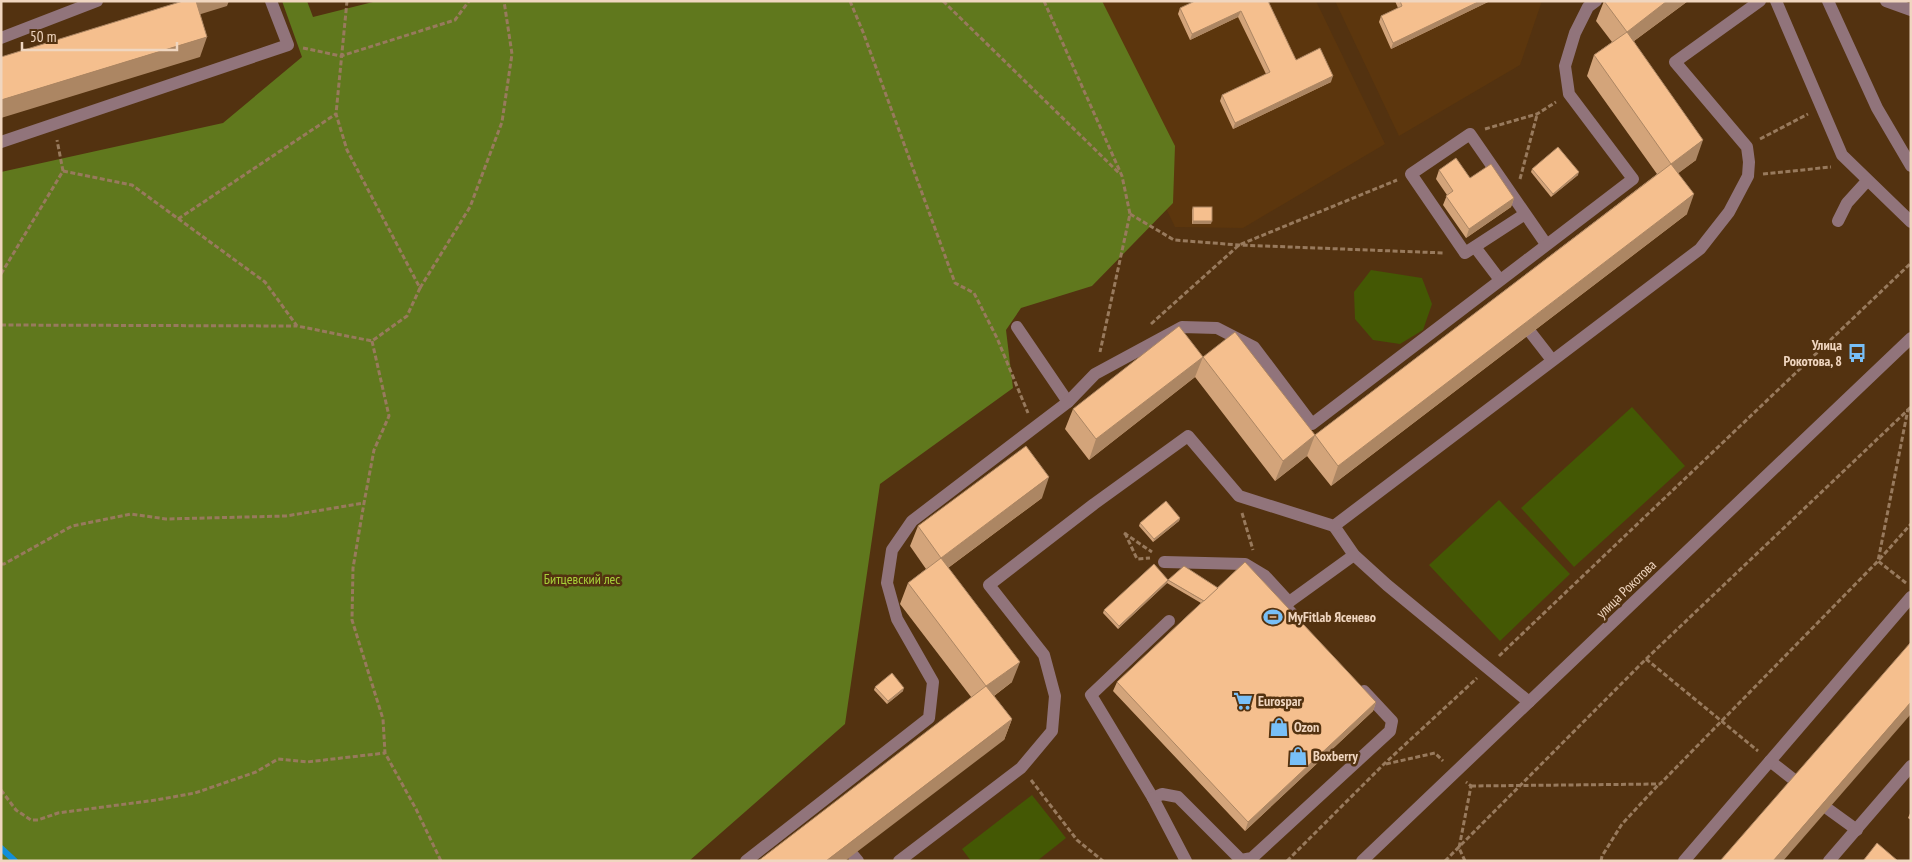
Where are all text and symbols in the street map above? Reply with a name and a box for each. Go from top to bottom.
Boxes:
scale bar [22,20,178,52]
text: 50 m [30,27,56,46]
place label: Улица Рокотова, 8 [1783,336,1842,370]
bus stop icon: Улица Рокотова, 8 [1846,342,1868,364]
street label: улица Рокотова [1592,556,1660,622]
park label: Битцевский лес [544,570,620,588]
sports icon: MyFitlab Ясенево [1262,606,1284,628]
place label: MyFitlab Ясенево [1288,608,1376,626]
supermarket icon: Eurospar [1232,690,1254,712]
place label: Eurospar [1258,692,1303,710]
shop icon: Ozon [1268,716,1290,738]
place label: Ozon [1294,718,1319,736]
shop icon: Boxberry [1287,745,1309,767]
place label: Boxberry [1313,747,1358,765]

